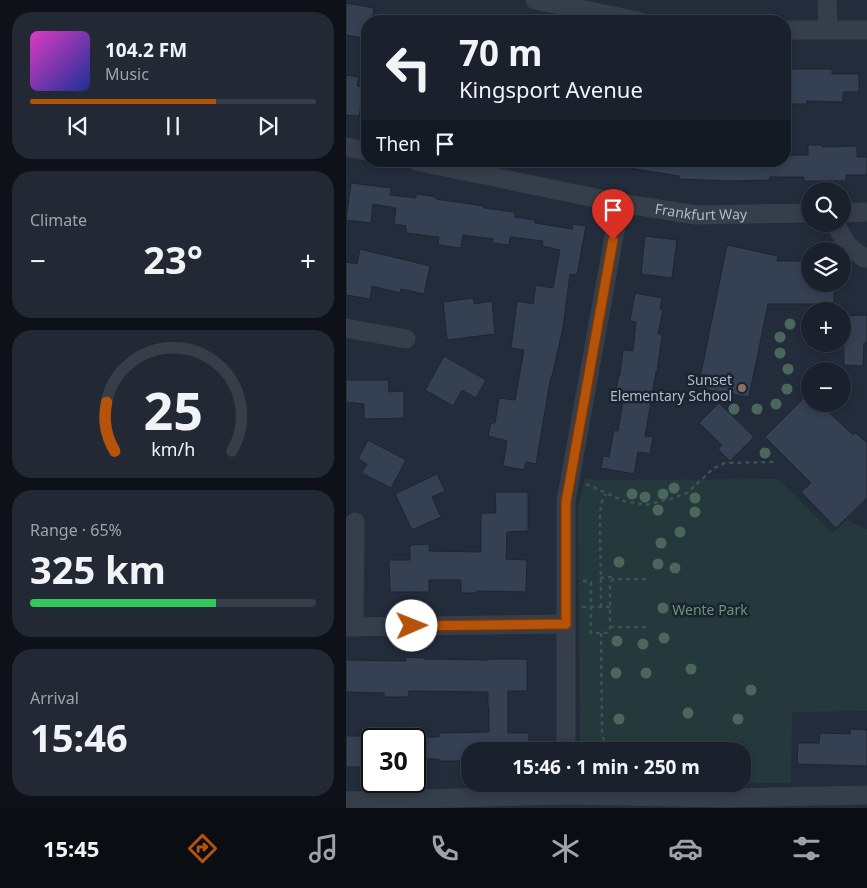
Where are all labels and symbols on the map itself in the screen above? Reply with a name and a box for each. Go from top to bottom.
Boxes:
pin [592,189,634,240]
street label: Frankfurt Way [654,199,748,224]
place label: Sunset Elementary School [610,370,732,405]
marker: Sunset Elementary School [736,382,748,394]
position arrow [385,599,437,651]
park label: Wente Park [672,600,748,619]
speed limit sign: 30 [361,728,426,793]

